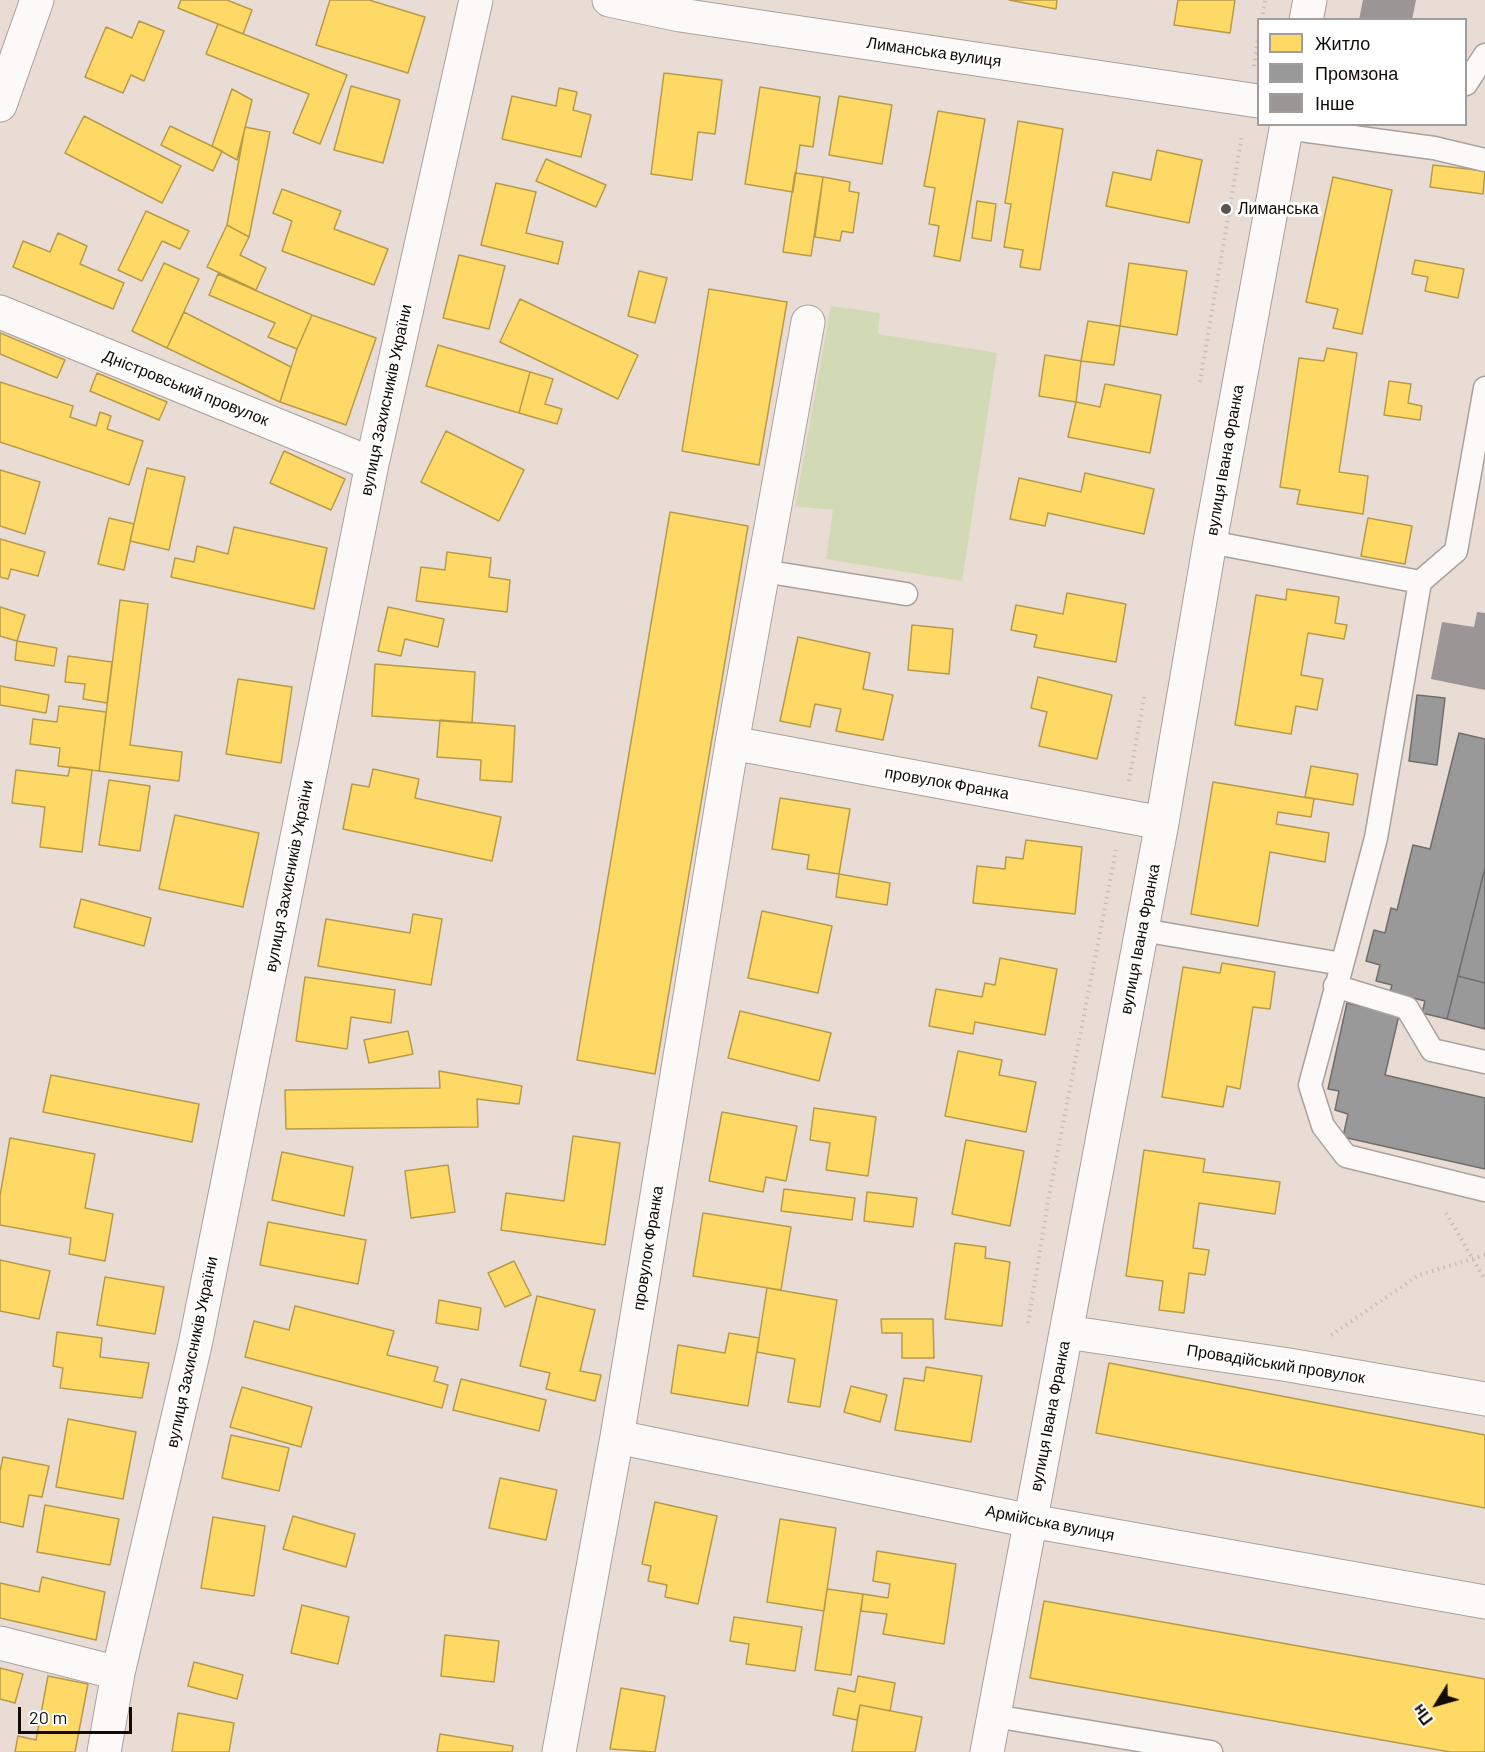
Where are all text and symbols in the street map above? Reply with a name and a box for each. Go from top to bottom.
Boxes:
legend [1257,18,1467,126]
text: Житло [1315,32,1370,54]
street label: Лиманська вулиця [865,33,1003,71]
text: Промзона [1315,62,1398,84]
text: Інше [1315,92,1354,114]
place label: Лиманська [1238,199,1319,219]
marker: Лиманська [1219,202,1233,216]
street label: вулиця Захисників України [356,303,416,497]
street label: Дністровський провулок [100,346,272,430]
street label: вулиця Івана Франка [1202,383,1248,537]
street label: провулок Франка [883,763,1011,803]
street label: вулиця Захисників України [261,778,317,974]
street label: вулиця Івана Франка [1116,862,1164,1016]
street label: провулок Франка [629,1184,667,1312]
street label: вулиця Захисників України [162,1255,222,1449]
street label: вулиця Івана Франка [1026,1339,1074,1493]
street label: Провадійський провулок [1185,1340,1367,1388]
street label: Армійська вулиця [984,1501,1116,1545]
north arrow [1407,1674,1467,1734]
scale bar [21,1695,135,1733]
text: Пн [1408,1701,1436,1729]
text: 20 m [29,1706,67,1728]

